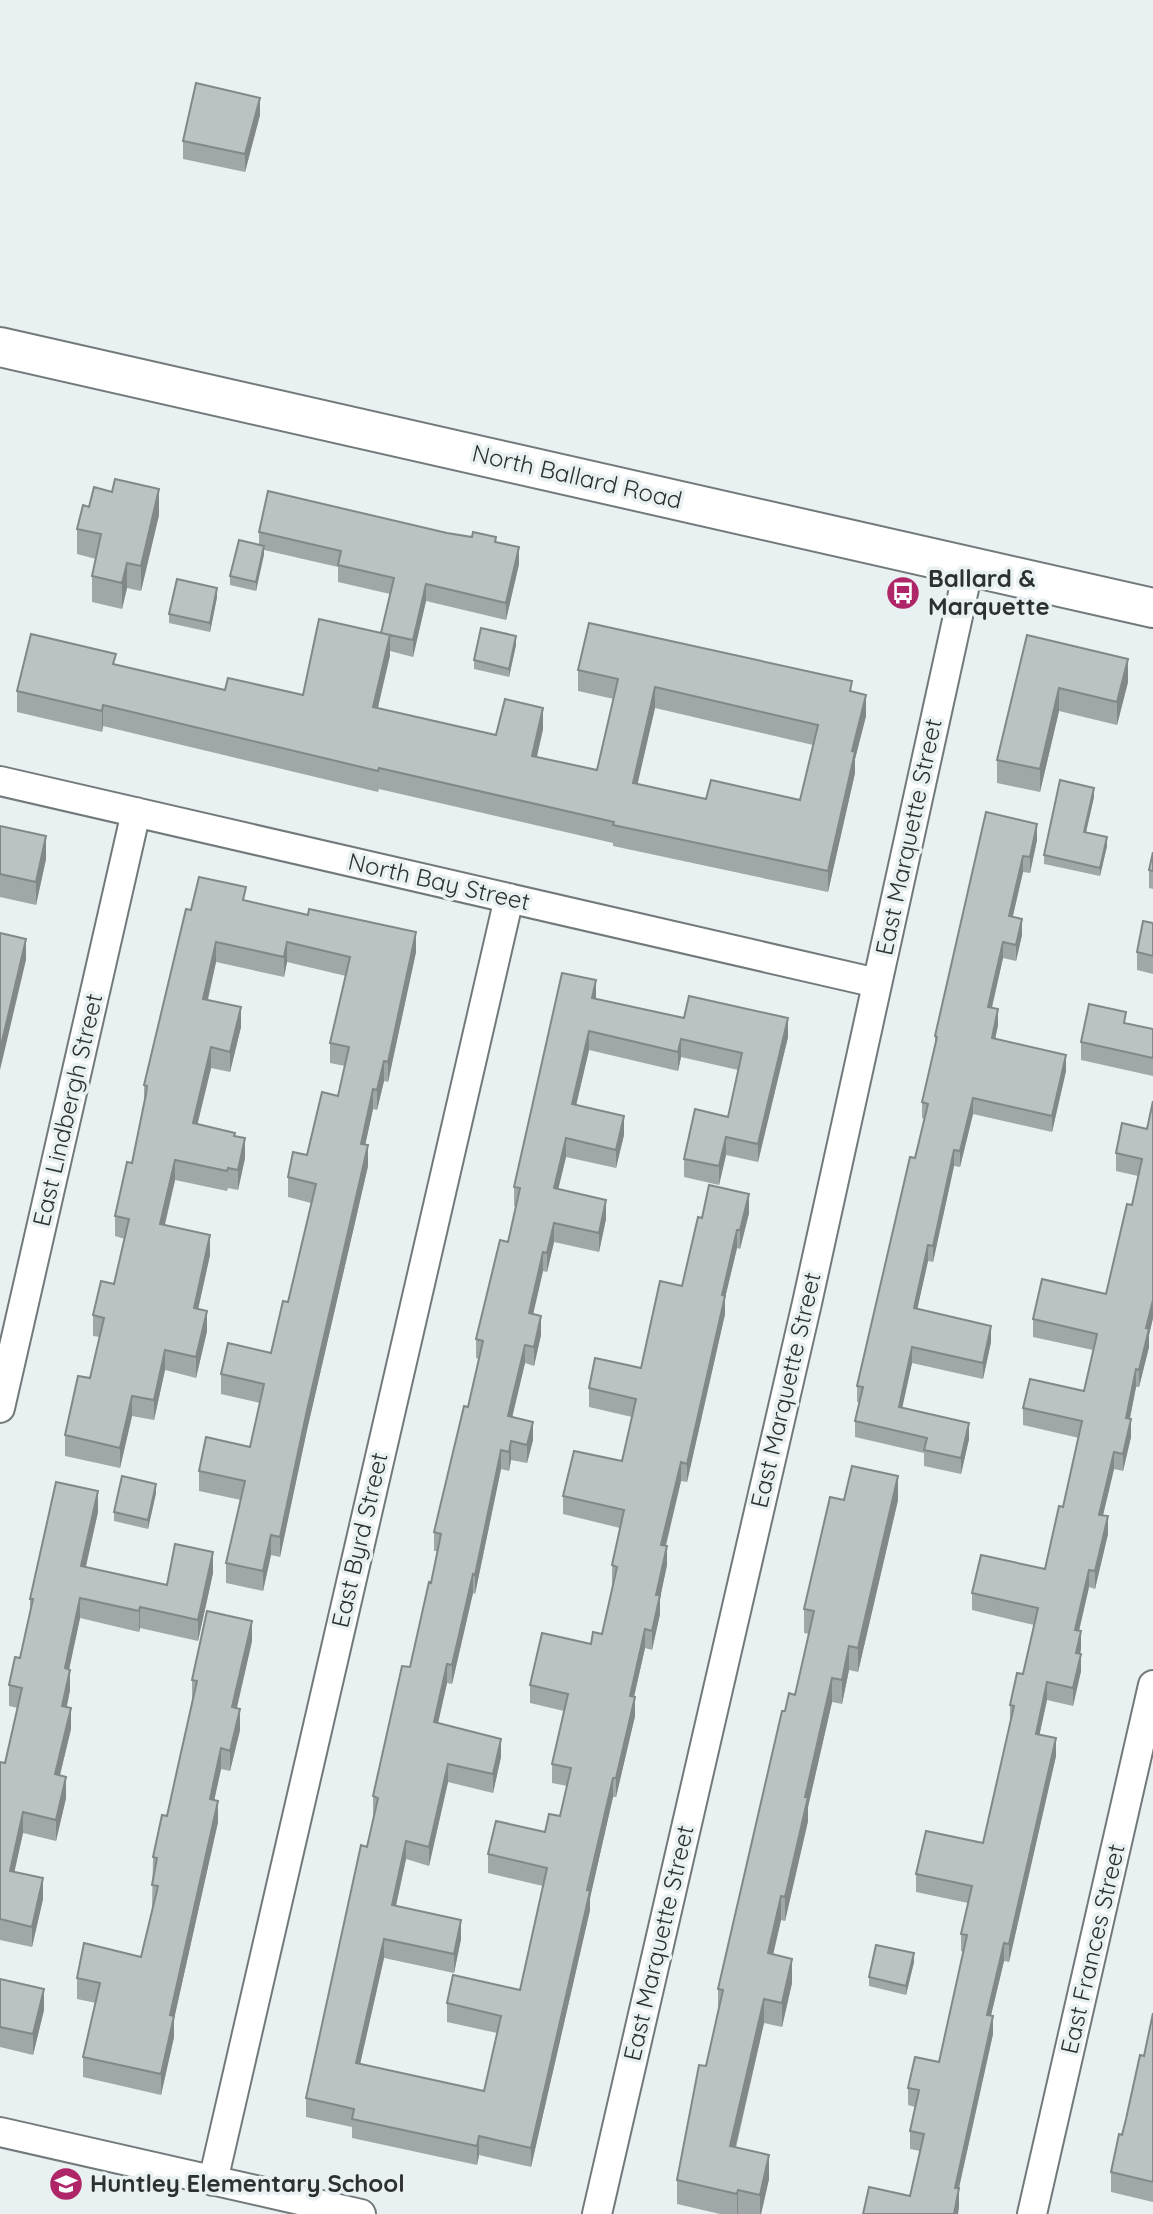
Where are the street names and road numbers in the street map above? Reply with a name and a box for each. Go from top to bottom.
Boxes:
street label: North Ballard Road [469,437,685,515]
street label: East Marquette Street [868,716,948,958]
street label: North Bay Street [345,846,533,917]
street label: East Lindbergh Street [26,990,108,1229]
street label: East Marquette Street [743,1269,827,1510]
street label: East Byrd Street [324,1449,394,1630]
street label: East Marquette Street [616,1822,700,2063]
street label: East Frances Street [1053,1841,1131,2057]

